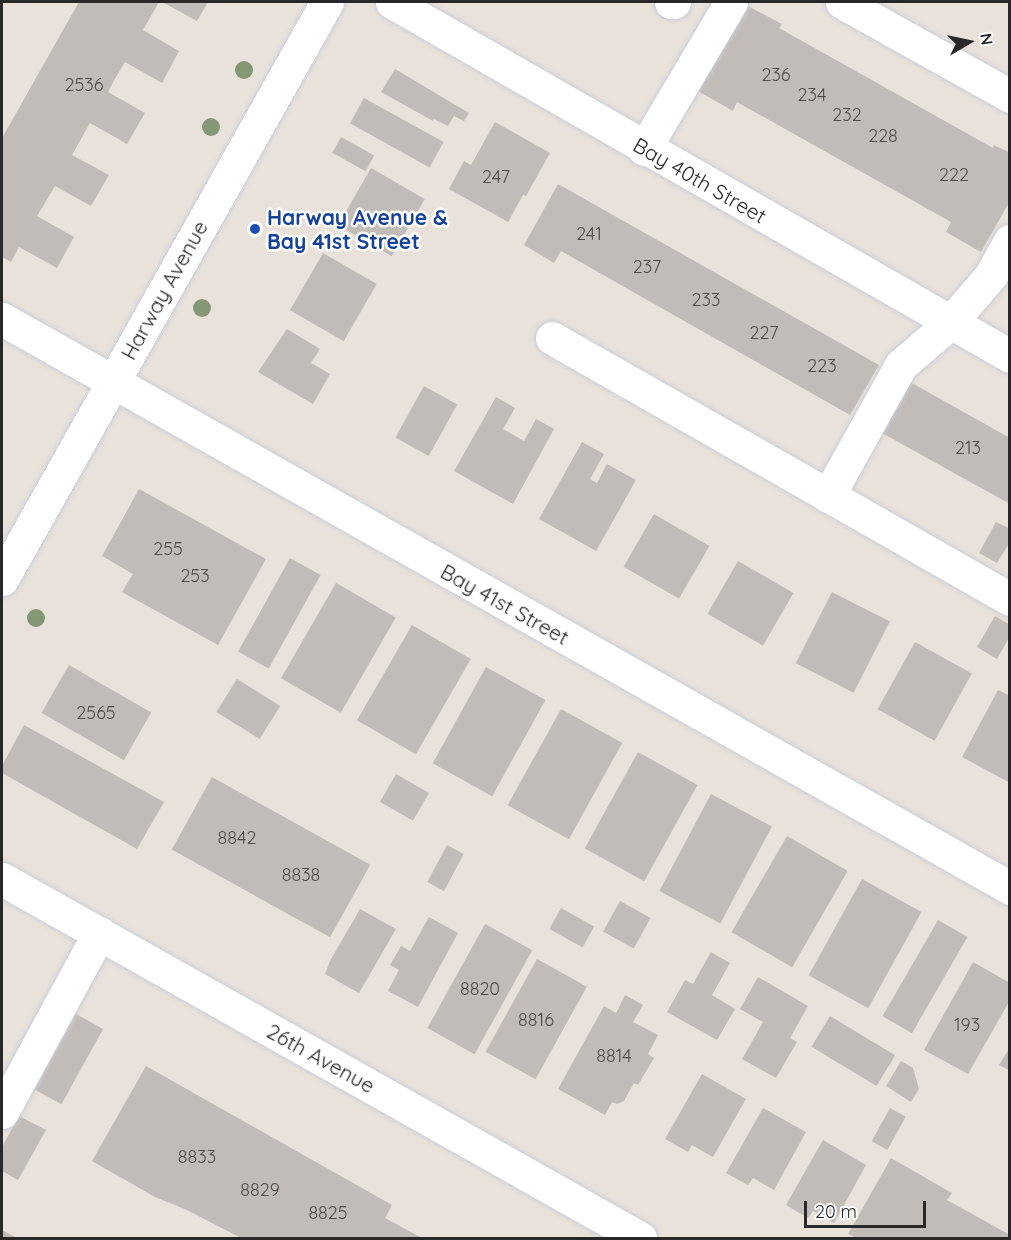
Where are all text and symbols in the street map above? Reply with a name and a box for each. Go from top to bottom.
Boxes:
north arrow [939,12,999,72]
text: N [976,32,998,47]
house number: 236 [761,64,791,86]
house number: 2536 [65,74,103,96]
house number: 234 [798,84,826,106]
house number: 232 [832,104,862,126]
house number: 228 [868,125,898,147]
street label: Bay 40th Street [629,132,771,228]
house number: 222 [939,164,969,186]
house number: 247 [482,166,510,188]
place label: Harway Avenue & Bay 41st Street [267,204,448,254]
street label: Harway Avenue [115,216,213,364]
marker: Harway Avenue & Bay 41st Street [248,222,262,236]
house number: 241 [576,223,602,245]
house number: 237 [633,256,661,278]
house number: 233 [692,289,720,311]
house number: 227 [750,322,778,344]
house number: 223 [807,355,837,377]
house number: 213 [955,437,981,459]
house number: 255 [153,538,183,560]
street label: Bay 41st Street [436,558,574,650]
house number: 253 [180,565,210,587]
house number: 2565 [76,702,116,724]
house number: 8842 [218,827,256,849]
house number: 8838 [282,864,320,886]
house number: 8820 [460,978,500,1000]
house number: 8816 [518,1009,554,1031]
house number: 193 [954,1014,980,1036]
street label: 26th Avenue [263,1018,379,1098]
house number: 8814 [596,1045,632,1067]
house number: 8833 [178,1146,216,1168]
house number: 8829 [240,1179,280,1201]
scale bar [807,1189,928,1227]
text: 20 m [815,1200,857,1223]
house number: 8825 [308,1202,348,1224]

